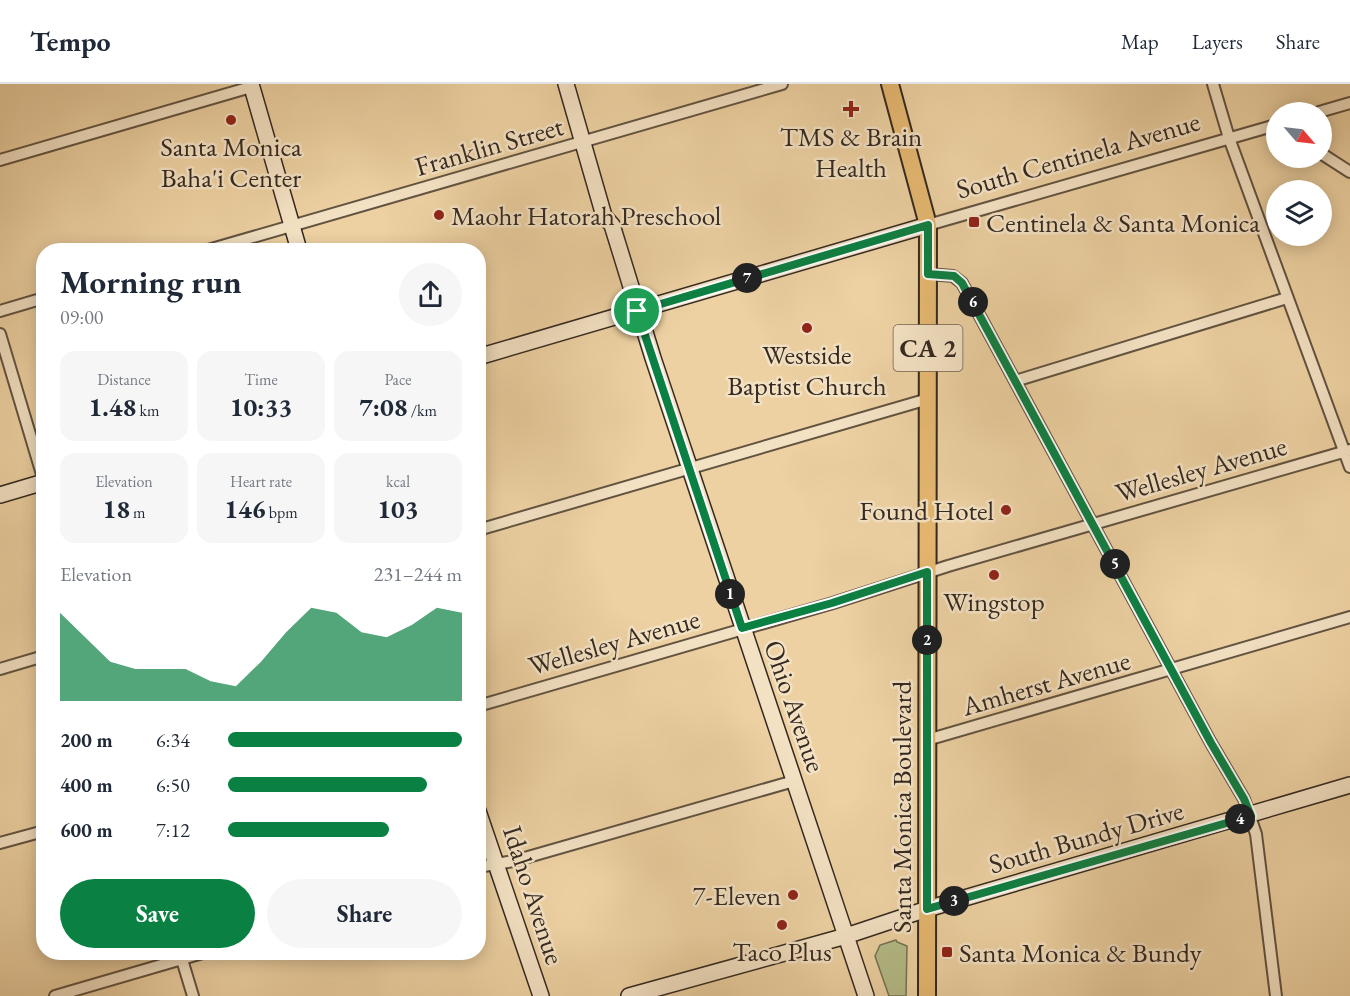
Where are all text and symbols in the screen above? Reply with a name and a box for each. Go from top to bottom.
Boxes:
text: Tempo [30,23,111,59]
text: Map [1121,28,1159,55]
text: Layers [1192,28,1243,55]
text: Share [1276,28,1320,55]
marker: TMS & Brain Health [842,100,860,118]
north arrow [1266,102,1332,168]
map controls [1266,102,1332,246]
street label: South Centinela Avenue [952,103,1204,207]
street label: Franklin Street [411,108,568,184]
marker: Santa Monica Baha'i Center [224,113,238,127]
place label: TMS & Brain Health [780,119,922,185]
place label: Santa Monica Baha'i Center [160,129,302,195]
button: layers [1266,180,1332,246]
place label: Maohr Hatorah Preschool [451,198,721,233]
place label: Centinela & Santa Monica [986,205,1260,240]
marker: Maohr Hatorah Preschool [432,208,446,222]
marker: Centinela & Santa Monica [967,215,981,229]
text: Morning run [60,260,242,303]
button: share [399,263,462,326]
pin: 7 [732,263,762,293]
text: 7 [743,267,751,288]
pin [611,285,662,336]
pin: 6 [958,287,988,317]
text: 6 [969,291,977,312]
icon: arrive [620,294,653,327]
text: 09:00 [60,304,103,330]
marker: Westside Baptist Church [800,321,814,335]
road number: CA 2 [894,325,962,371]
place label: Westside Baptist Church [727,337,887,403]
text: Distance [97,369,151,390]
text: Time [244,369,278,390]
text: Pace [385,369,411,390]
text: 1.48 [89,390,136,424]
text: 10:33 [230,390,292,424]
text: 7:08 [359,390,408,424]
text: km [136,400,159,421]
text: /km [408,400,437,421]
street label: Wellesley Avenue [1111,428,1291,510]
text: Elevation [95,471,153,492]
text: Heart rate [230,471,292,492]
text: kcal [386,471,410,492]
text: 18 [102,492,130,526]
text: 146 [224,492,266,526]
text: 103 [377,492,419,526]
place label: Found Hotel [859,493,994,528]
text: m [130,502,146,523]
text: bpm [266,502,298,523]
marker: Found Hotel [999,503,1013,517]
pin: 5 [1100,549,1130,579]
text: 5 [1111,553,1119,574]
text: Elevation [60,561,132,587]
text: 231–244 m [374,561,462,587]
marker: Wingstop [987,568,1001,582]
pin: 1 [715,579,745,609]
text: 1 [726,583,734,604]
place label: Wingstop [943,584,1045,619]
street label: Wellesley Avenue [524,601,704,683]
pin: 2 [912,625,942,655]
text: 2 [923,629,931,650]
street label: Ohio Avenue [756,635,834,777]
street label: Amherst Avenue [957,642,1134,724]
street label: Santa Monica Boulevard [884,680,919,933]
text: 200 m [60,727,113,753]
text: 6:34 [156,727,190,753]
text: 400 m [60,772,113,798]
text: 6:50 [156,772,190,798]
street label: South Bundy Drive [985,793,1187,881]
pin: 4 [1225,804,1255,834]
text: 4 [1236,808,1244,829]
text: 600 m [60,817,113,843]
text: 7:12 [156,817,190,843]
street label: Idaho Avenue [495,821,573,969]
place label: 7-Eleven [692,878,781,913]
button: Save [60,879,255,948]
button: Share [267,879,462,948]
pin: 3 [939,886,969,916]
marker: 7-Eleven [786,888,800,902]
text: 3 [950,890,958,911]
marker: Taco Plus [775,918,789,932]
place label: Taco Plus [732,934,832,969]
place label: Santa Monica & Bundy [959,935,1202,970]
marker: Santa Monica & Bundy [940,945,954,959]

